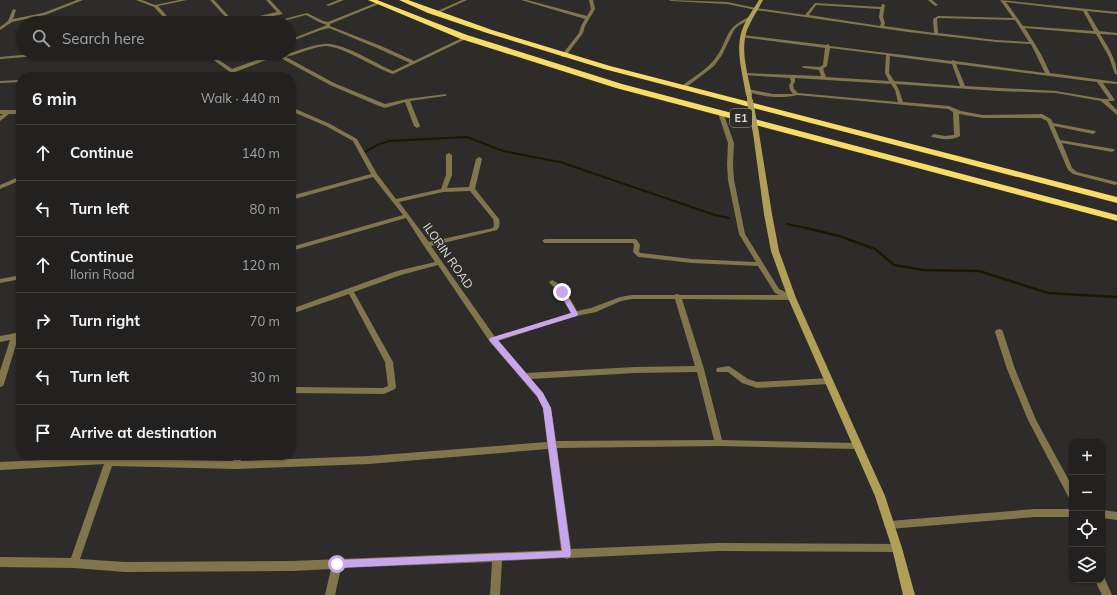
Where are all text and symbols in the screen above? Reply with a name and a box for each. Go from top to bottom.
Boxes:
search box [16,16,296,60]
icon: search [30,27,52,49]
text: Search here [62,29,144,48]
text: 6 min [32,88,77,109]
text: Walk · 440 m [201,90,280,106]
road number: E1 [730,109,752,127]
icon: ahead [32,142,54,164]
text: Continue [70,143,133,162]
text: 140 m [242,145,280,161]
icon: left [32,198,54,220]
text: Turn left [70,199,129,218]
text: 80 m [250,201,280,217]
street label: ILORIN ROAD [420,220,477,292]
text: Continue [70,247,133,266]
icon: ahead [32,254,54,276]
text: 120 m [242,257,280,273]
text: Ilorin Road [70,266,135,282]
route end [553,283,571,301]
icon: right [32,310,54,332]
text: Turn right [70,311,140,330]
text: 70 m [250,313,280,329]
icon: left [32,366,54,388]
text: Turn left [70,367,129,386]
text: 30 m [250,369,280,385]
icon: arrive [32,422,54,444]
text: Arrive at destination [70,423,217,442]
map controls [1069,439,1105,583]
button: + [1069,439,1105,475]
button: − [1069,475,1105,511]
button: locate [1069,511,1105,547]
button: layers [1069,547,1105,583]
route start [328,555,346,573]

